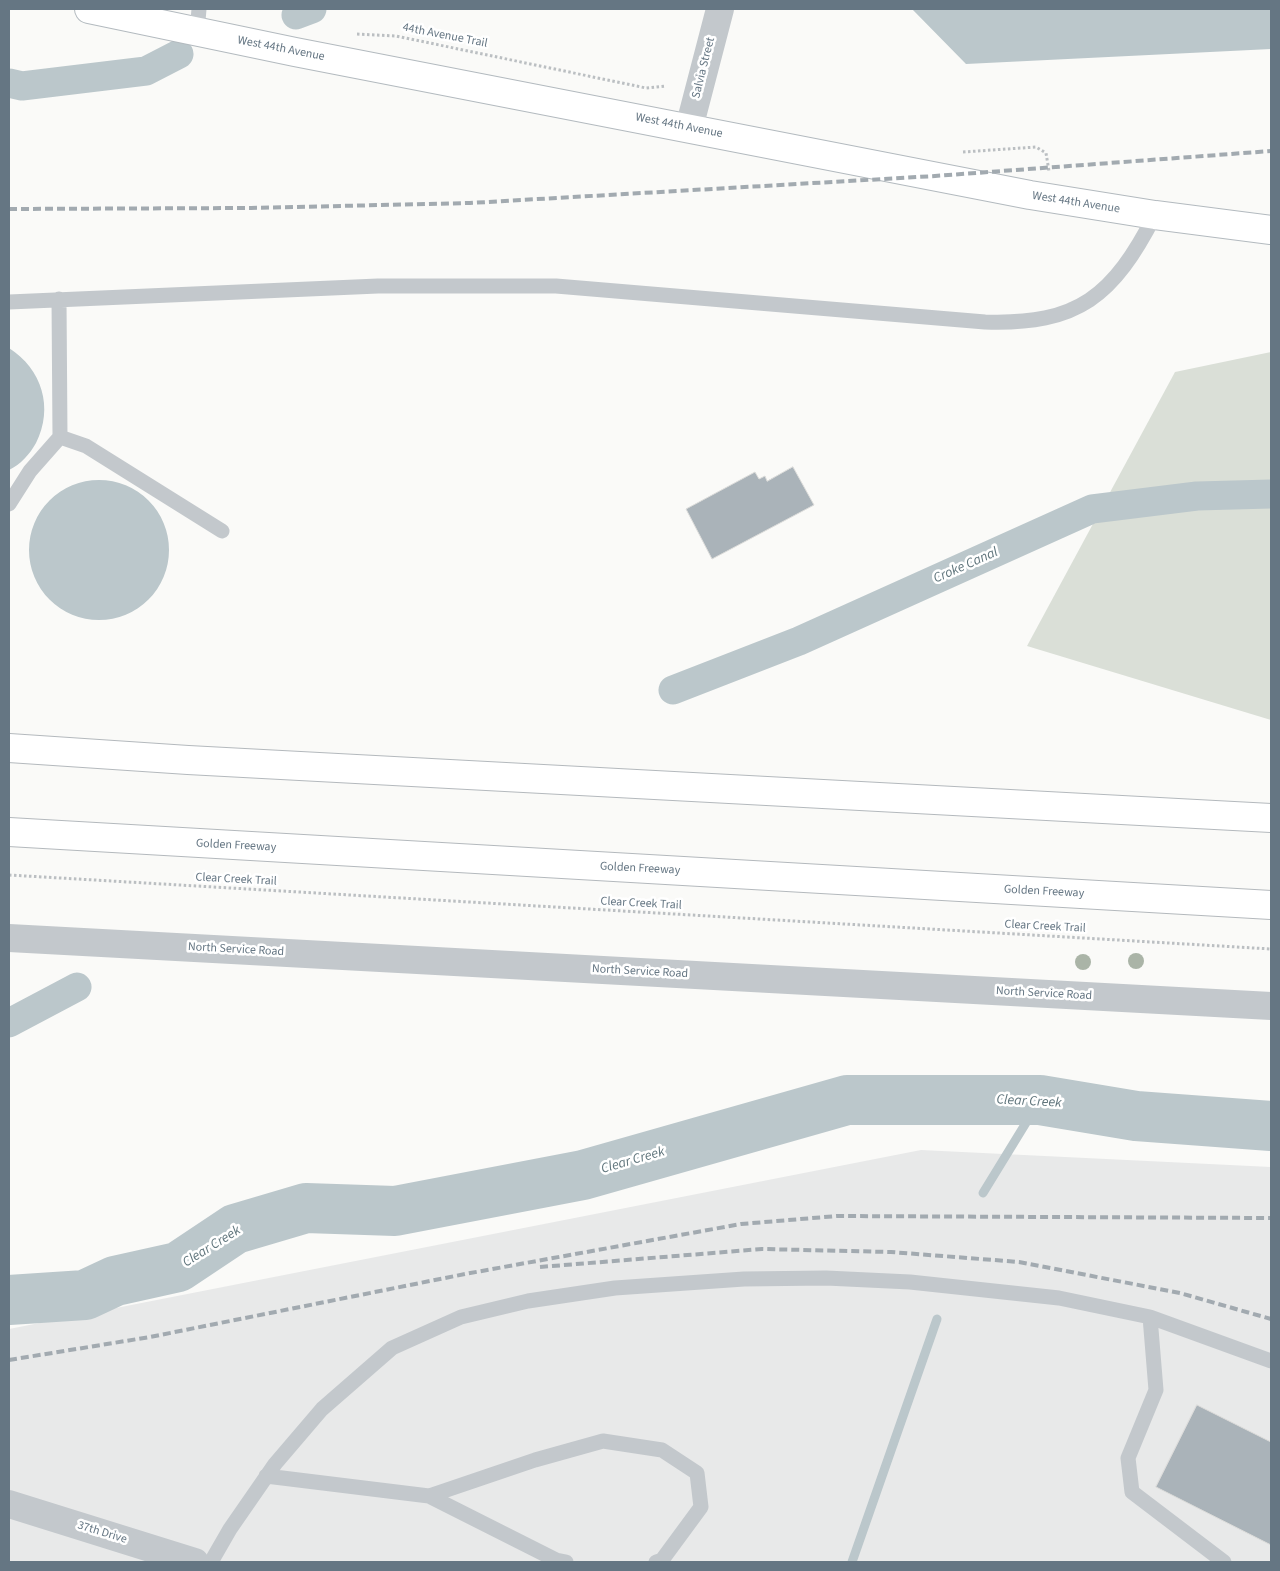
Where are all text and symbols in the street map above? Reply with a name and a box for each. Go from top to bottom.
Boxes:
street label: 44th Avenue Trail [401,21,489,51]
street label: West 44th Avenue [236,33,326,65]
street label: Salvia Street [689,36,719,100]
street label: West 44th Avenue [634,110,724,142]
street label: West 44th Avenue [1031,189,1121,217]
water label: Croke Canal [931,544,1001,588]
street label: Golden Freeway [195,837,277,855]
street label: Golden Freeway [599,860,681,878]
street label: Clear Creek Trail [195,871,277,889]
street label: Golden Freeway [1003,883,1085,901]
street label: Clear Creek Trail [600,895,682,913]
street label: Clear Creek Trail [1004,918,1086,936]
street label: North Service Road [188,940,284,960]
street label: North Service Road [592,962,688,982]
street label: North Service Road [996,984,1092,1004]
water label: Clear Creek [996,1092,1062,1112]
water label: Clear Creek [599,1144,667,1178]
water label: Clear Creek [180,1223,244,1271]
street label: 37th Drive [76,1519,128,1547]

